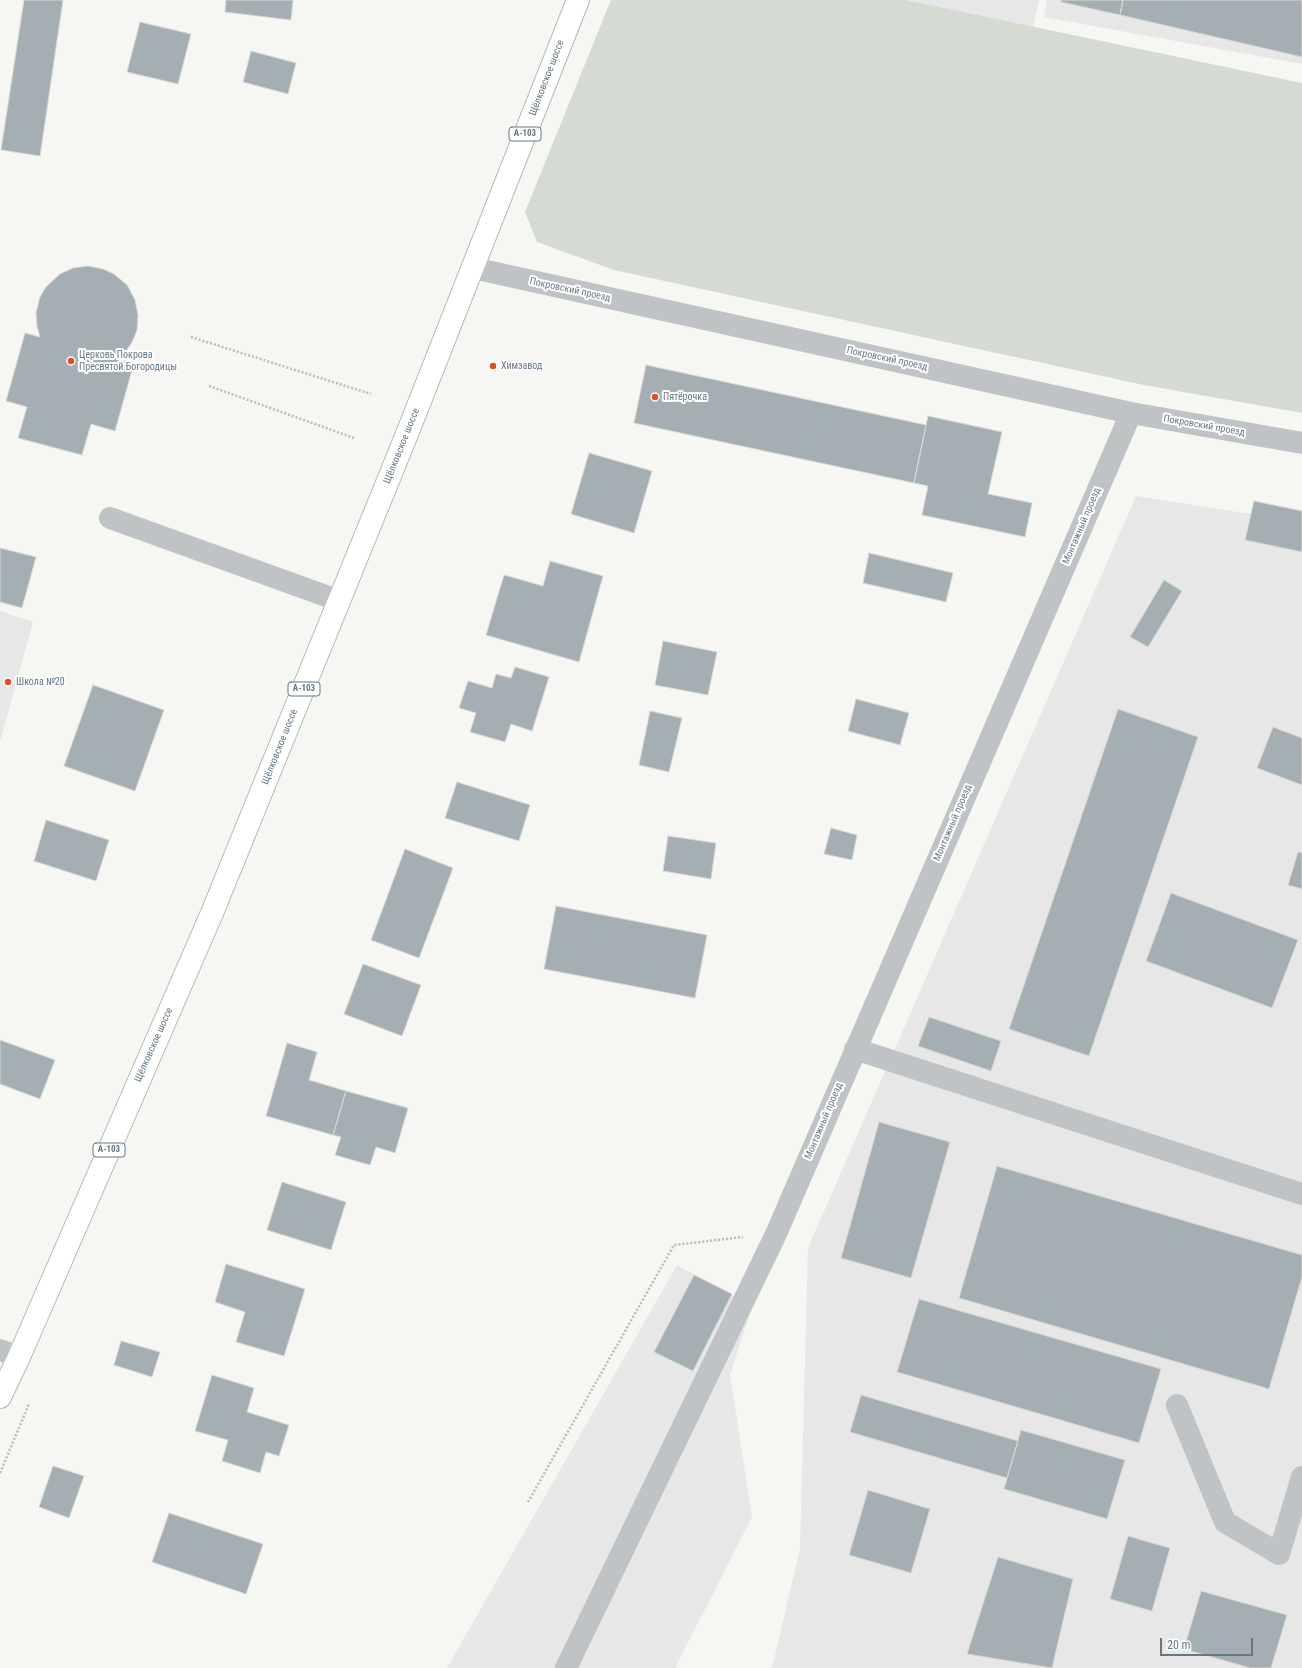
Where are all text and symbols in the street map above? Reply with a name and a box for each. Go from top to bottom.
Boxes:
street label: Щёлковское шоссе [527,38,567,118]
road number: А-103 [509,127,541,141]
street label: Покровский проезд [528,276,612,304]
street label: Покровский проезд [845,345,929,373]
place label: Церковь Покрова Пресвятой Богородицы [79,349,177,372]
marker: Церковь Покрова Пресвятой Богородицы [66,356,76,366]
place label: Химзавод [501,360,542,372]
marker: Химзавод [488,361,498,371]
place label: Пятёрочка [663,391,707,403]
marker: Пятёрочка [650,392,660,402]
street label: Щёлковское шоссе [381,407,423,485]
street label: Покровский проезд [1162,413,1246,439]
street label: Монтажный проезд [1060,486,1104,566]
place label: Школа №20 [16,676,65,688]
marker: Школа №20 [3,677,13,687]
road number: А-103 [288,682,320,696]
street label: Щёлковское шоссе [259,708,301,786]
street label: Монтажный проезд [931,783,975,863]
street label: Щёлковское шоссе [132,1006,176,1084]
street label: Монтажный проезд [802,1081,846,1161]
road number: А-103 [93,1143,125,1157]
scale bar [1162,1630,1255,1656]
text: 20 m [1167,1638,1191,1652]

